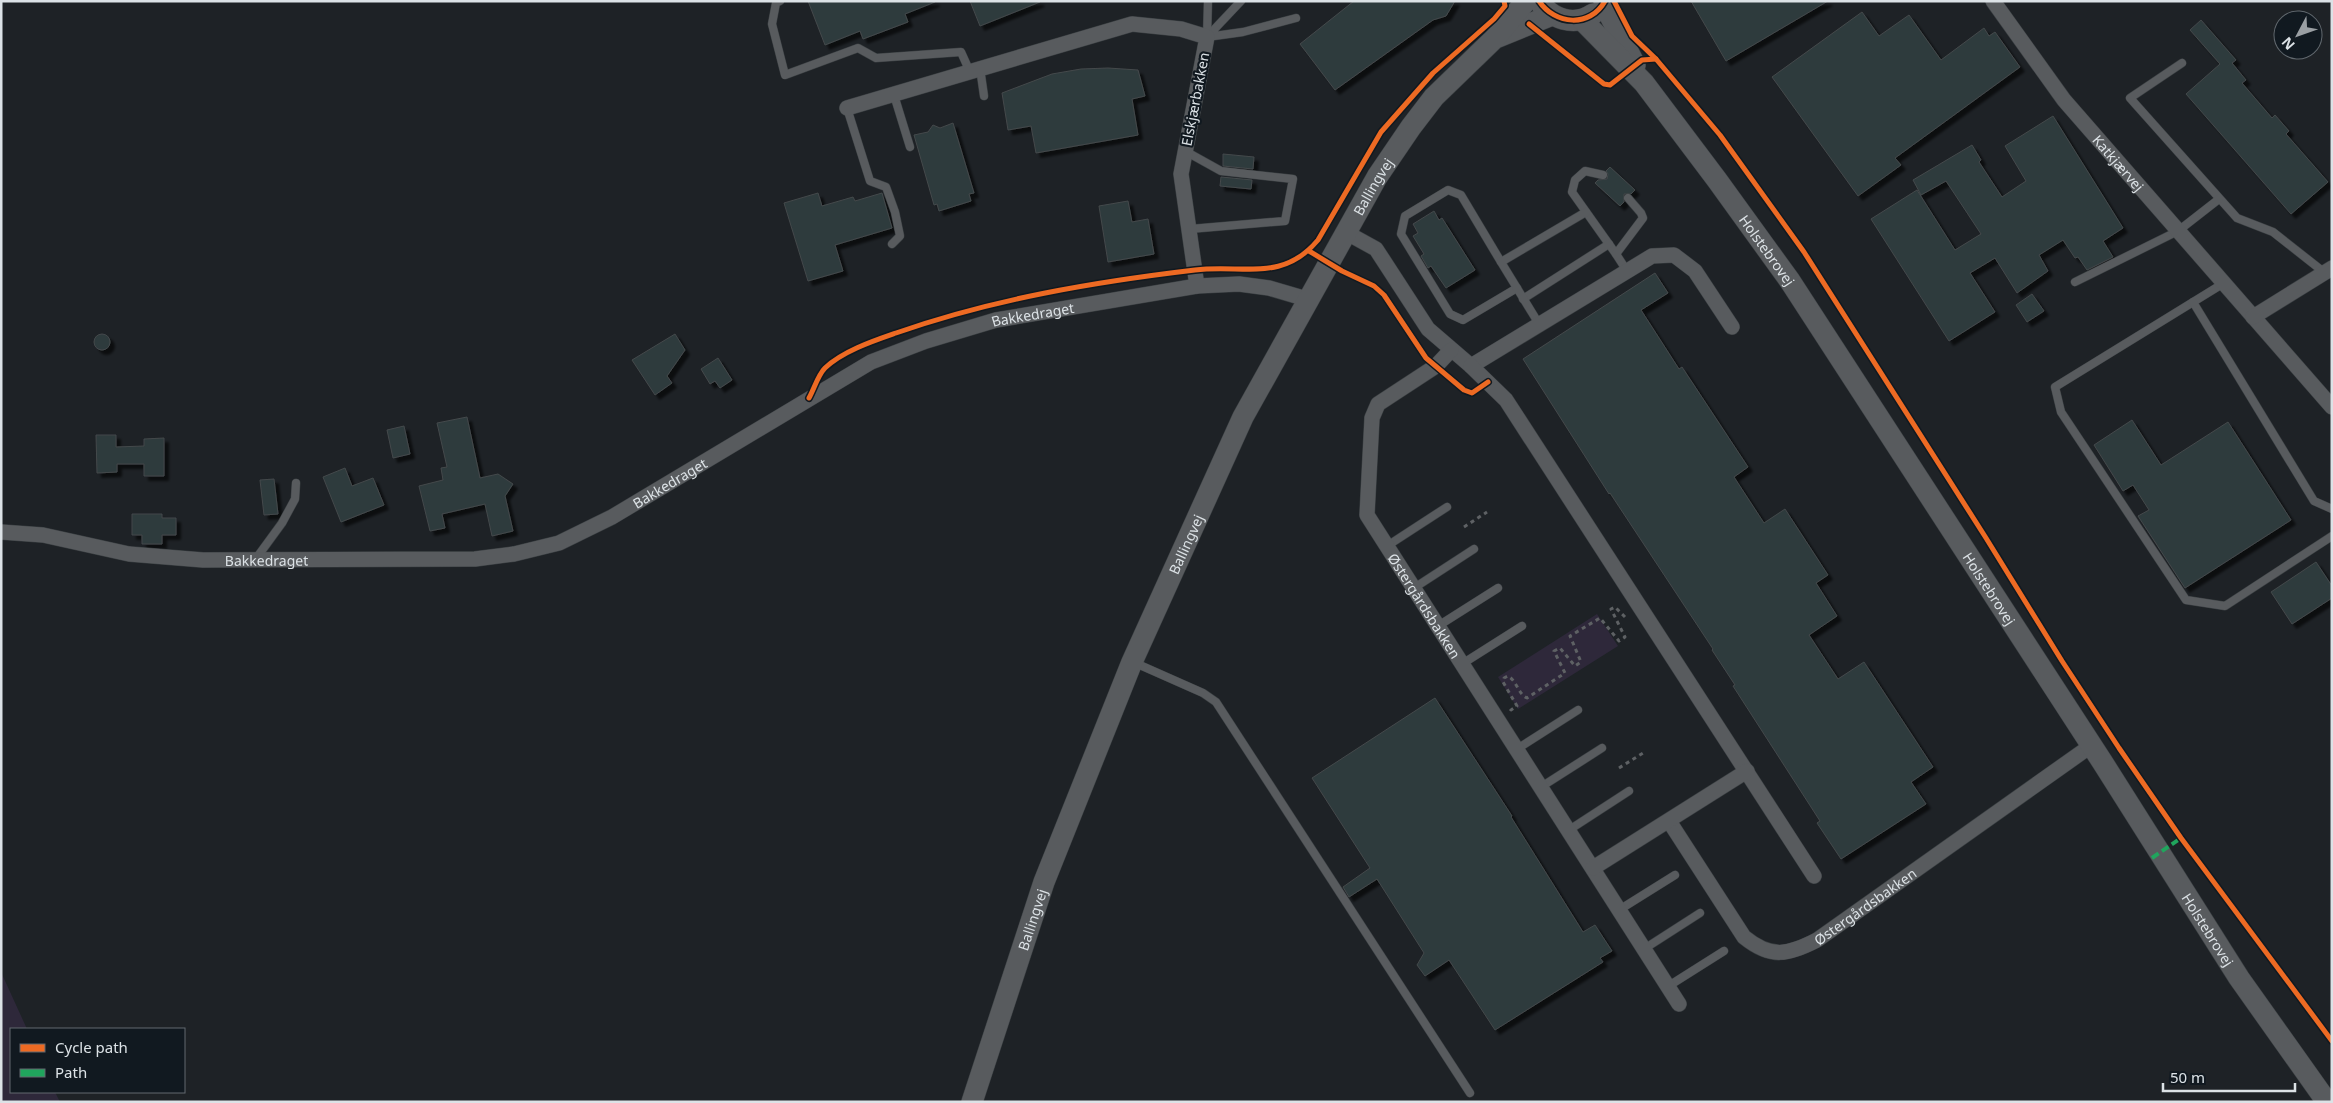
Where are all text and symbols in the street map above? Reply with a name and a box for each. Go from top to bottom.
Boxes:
north arrow [2273,10,2323,60]
text: N [2277,33,2299,54]
street label: Elskjærbakken [1177,51,1213,147]
street label: Katkjærvej [2089,130,2149,195]
street label: Ballingvej [1348,154,1397,218]
street label: Holstebrovej [1735,211,1800,289]
street label: Bakkedraget [989,297,1075,330]
street label: Bakkedraget [629,453,710,512]
street label: Ballingvej [1164,511,1207,577]
street label: Holstebrovej [1959,548,2020,629]
street label: Østergårdsbakken [1384,549,1465,662]
street label: Bakkedraget [225,550,308,569]
street label: Østergårdsbakken [1810,863,1920,949]
street label: Ballingvej [1013,886,1051,953]
street label: Holstebrovej [2178,889,2239,970]
legend [10,1028,185,1093]
text: Cycle path [55,1037,128,1057]
scale bar [2163,1060,2296,1092]
text: Path [55,1062,87,1082]
text: 50 m [2170,1067,2205,1087]

